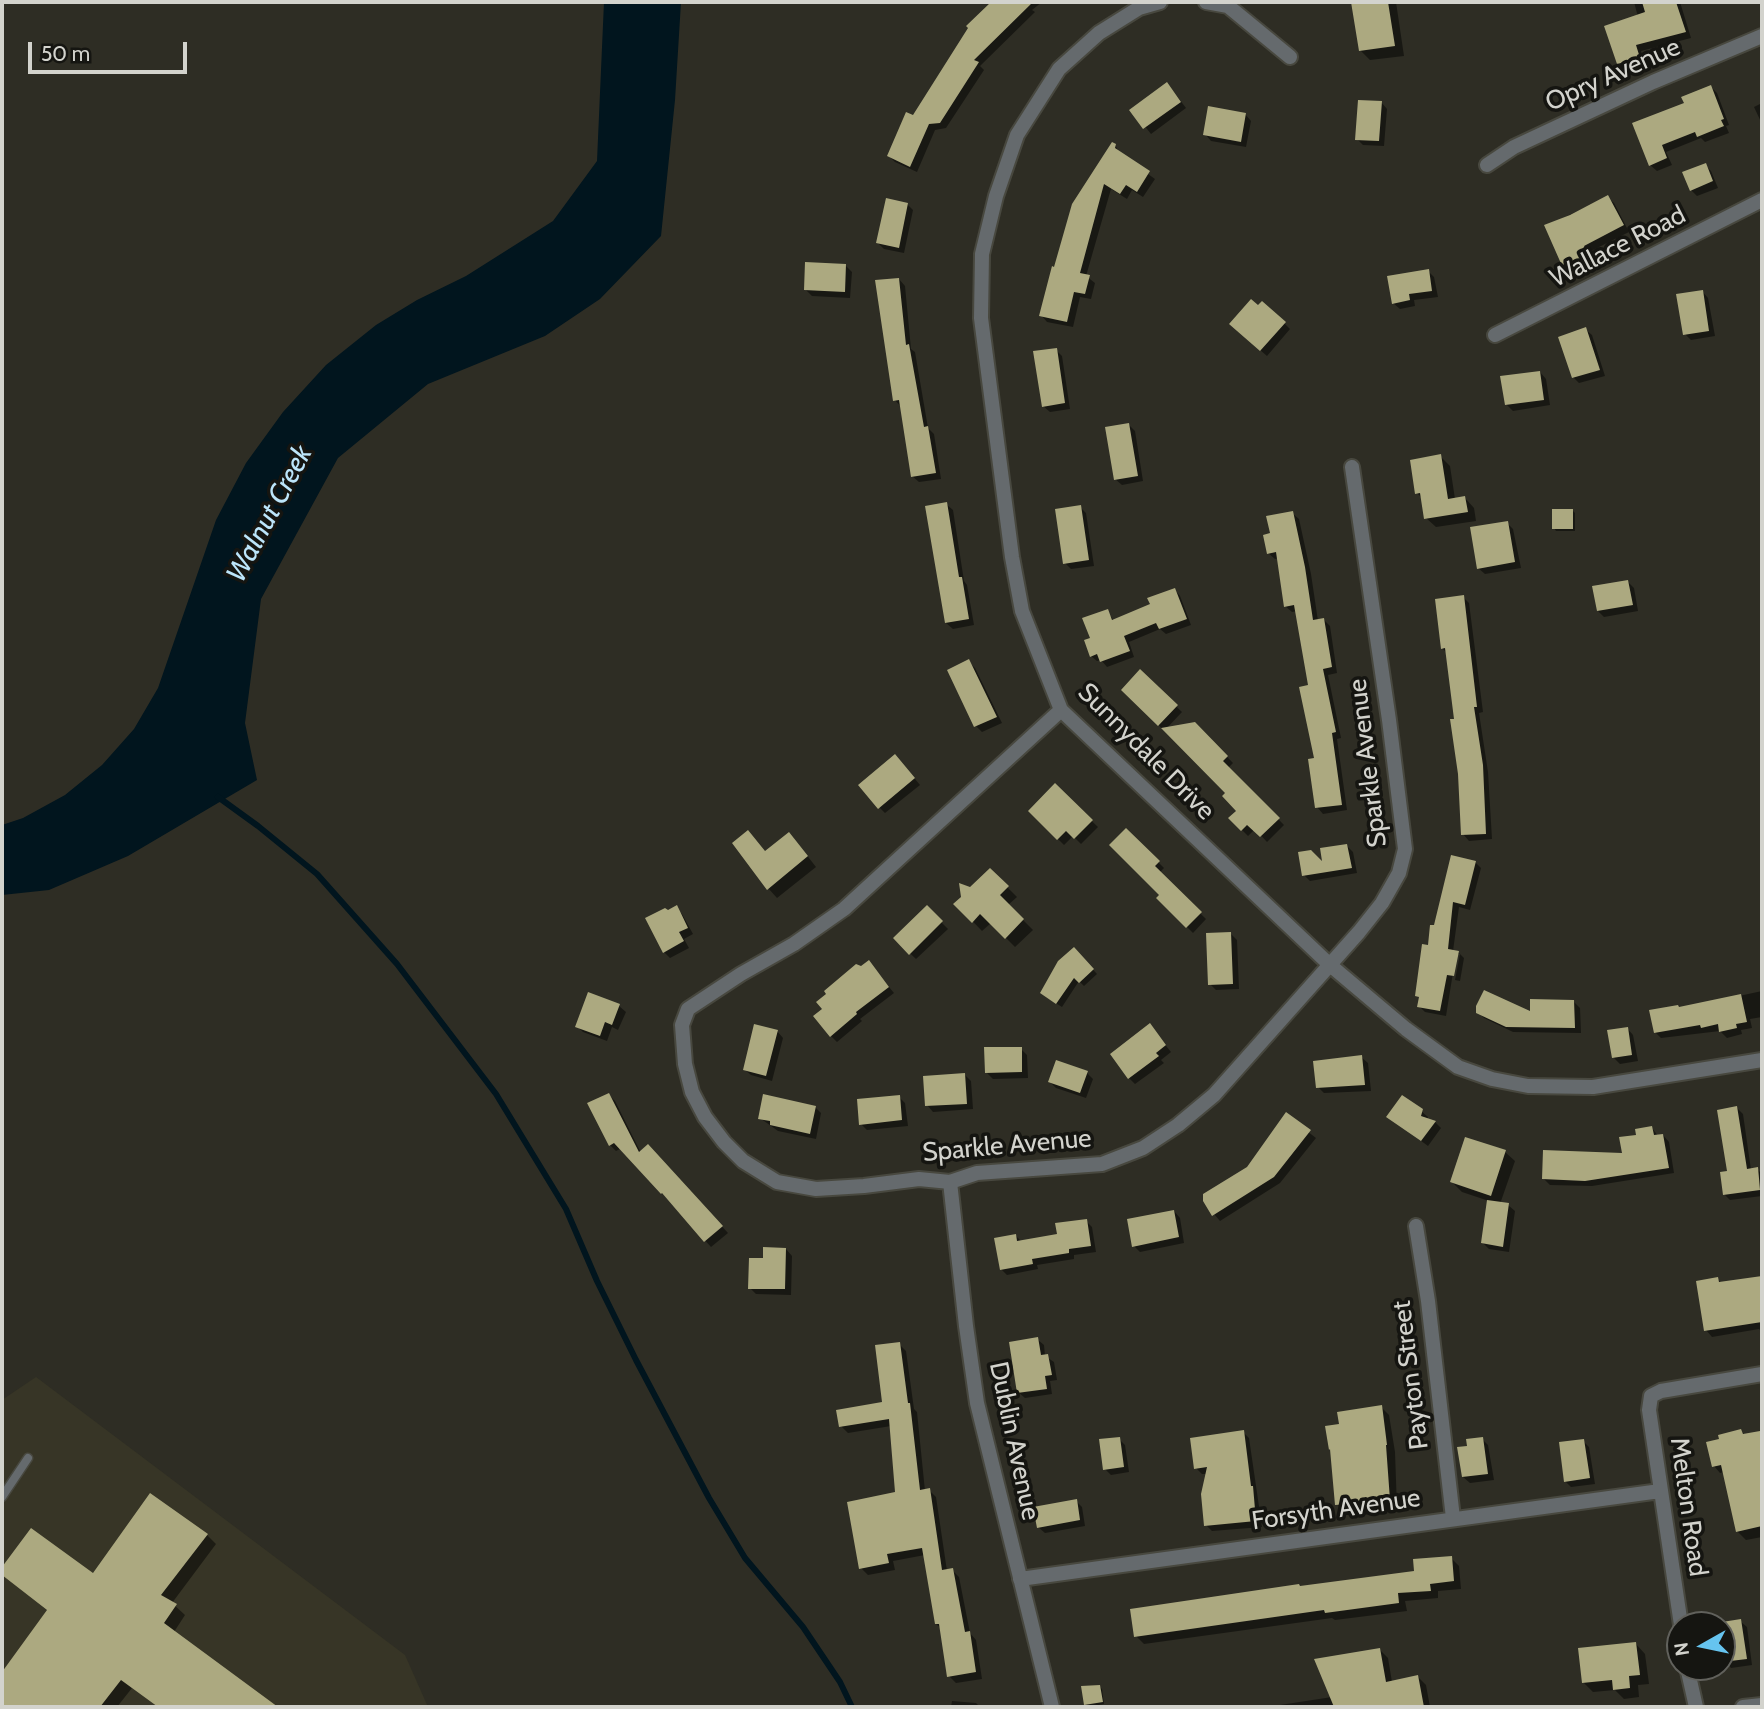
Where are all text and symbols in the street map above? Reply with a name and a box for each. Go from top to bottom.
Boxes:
scale bar [32,28,191,72]
street label: Opry Avenue [1541,31,1685,119]
text: 50 m [41,41,90,66]
street label: Wallace Road [1545,200,1691,294]
water label: Walnut Creek [220,440,320,588]
street label: Sunnydale Drive [1071,677,1221,827]
street label: Sparkle Avenue [1342,677,1394,849]
street label: Sparkle Avenue [921,1123,1093,1169]
street label: Payton Street [1386,1299,1436,1451]
street label: Dublin Avenue [982,1359,1046,1523]
street label: Melton Road [1663,1436,1713,1578]
street label: Forsyth Avenue [1250,1483,1422,1537]
north arrow [1666,1611,1736,1681]
text: N [1669,1641,1694,1657]

